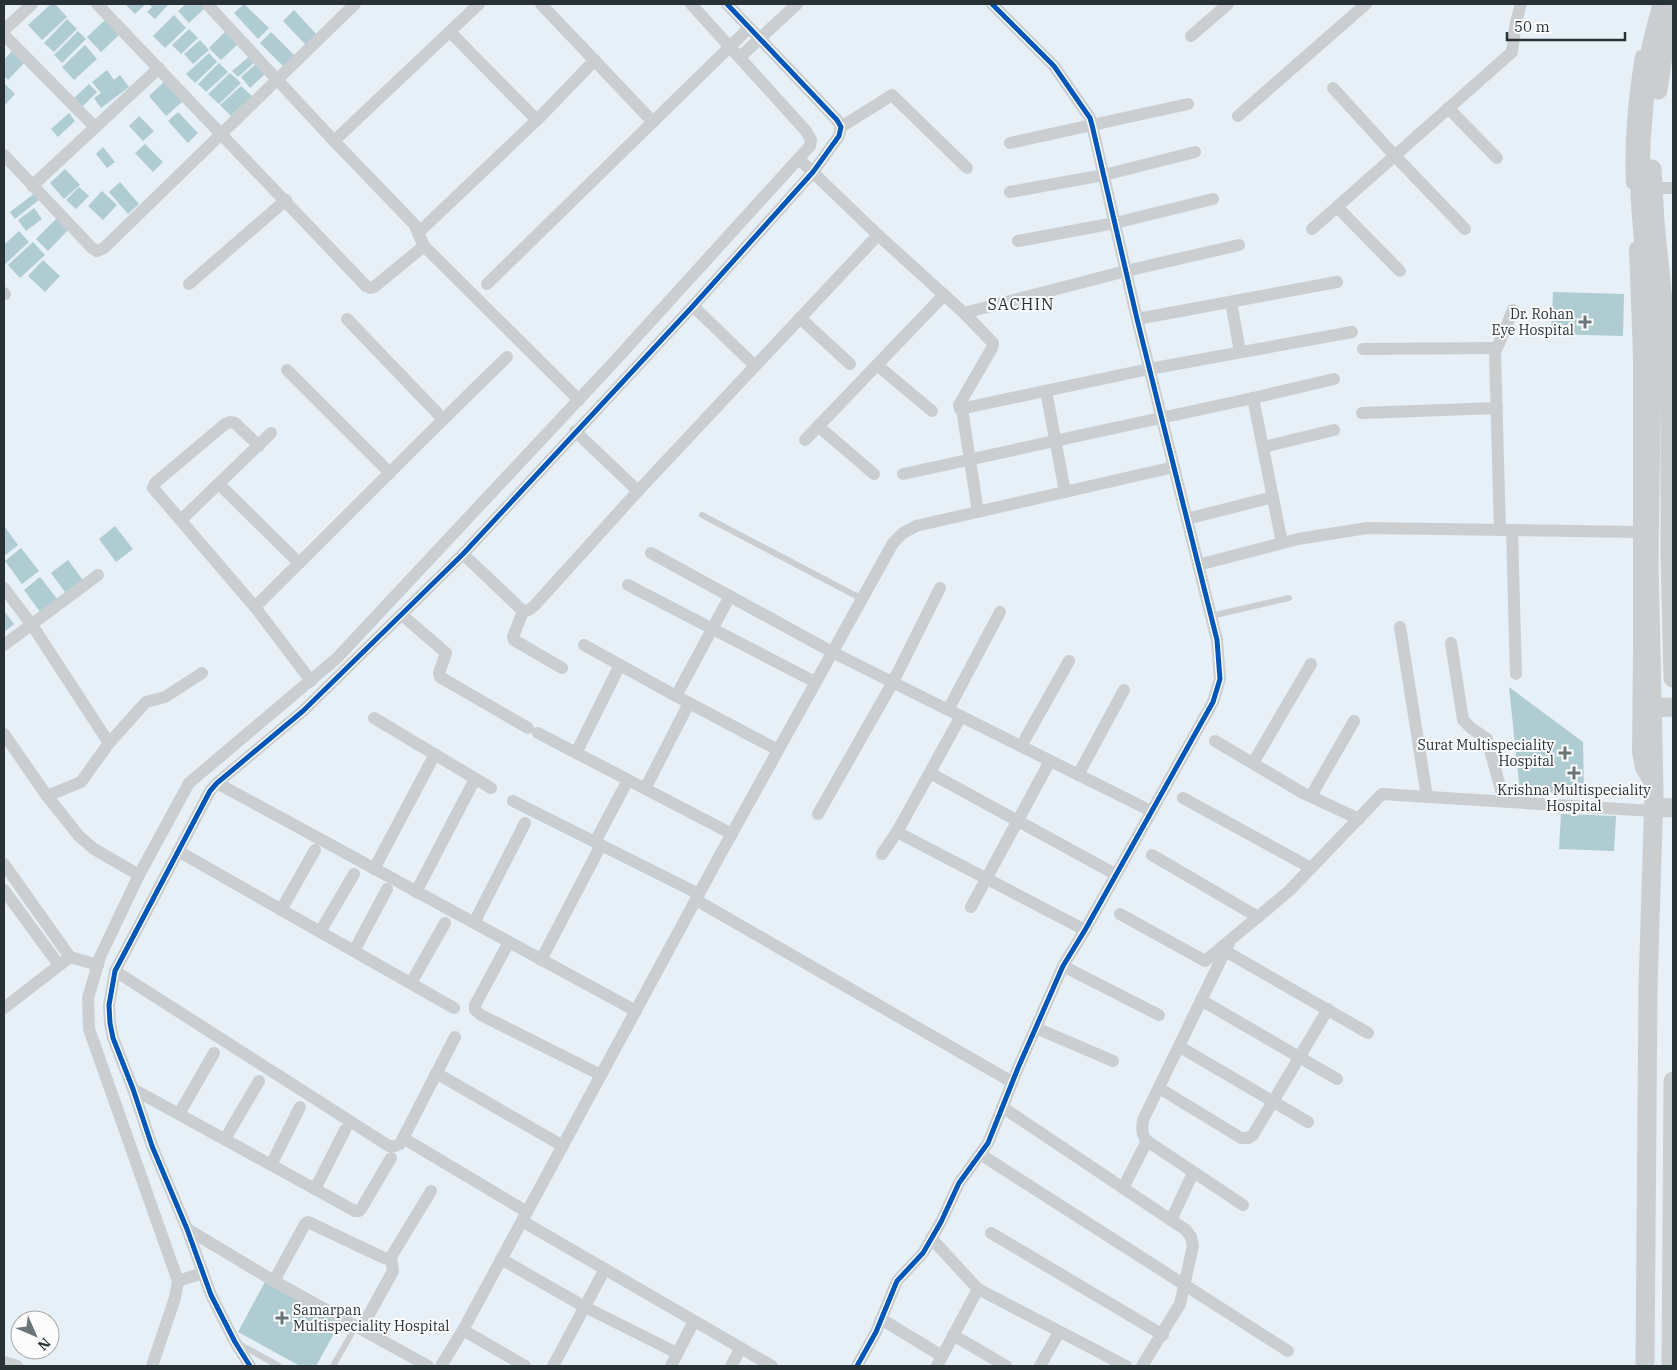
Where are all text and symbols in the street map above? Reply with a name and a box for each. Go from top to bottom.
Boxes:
scale bar [1507,10,1624,42]
text: 50 m [1514,17,1550,36]
district label: SACHIN [988,294,1054,314]
place label: Dr. Rohan Eye Hospital [1491,305,1574,339]
marker: Dr. Rohan Eye Hospital [1578,315,1592,329]
place label: Surat Multispeciality Hospital [1417,736,1555,770]
marker: Surat Multispeciality Hospital [1558,746,1572,760]
marker: Krishna Multispeciality Hospital [1567,766,1581,780]
place label: Krishna Multispeciality Hospital [1497,781,1651,815]
place label: Samarpan Multispeciality Hospital [293,1301,450,1335]
north arrow [10,1310,60,1360]
marker: Samarpan Multispeciality Hospital [275,1311,289,1325]
text: N [34,1334,54,1354]

